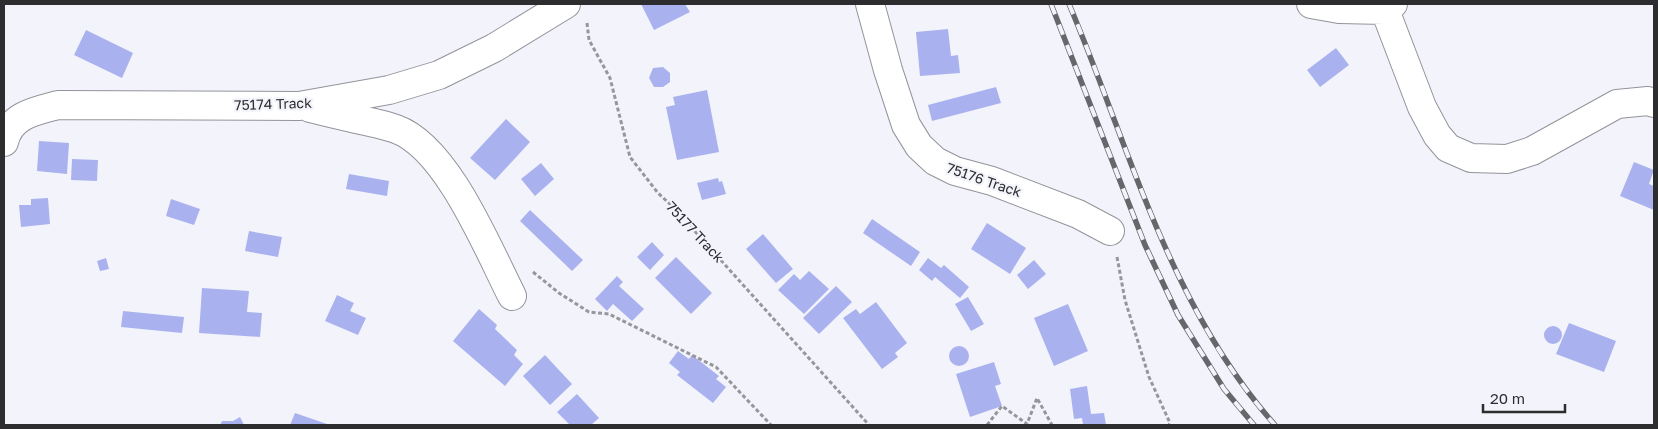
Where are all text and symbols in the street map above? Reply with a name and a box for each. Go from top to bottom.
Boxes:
street label: 75174 Track [234,94,312,113]
street label: 75176 Track [945,159,1024,200]
street label: 75177 Track [663,198,728,266]
scale bar [1483,382,1566,414]
text: 20 m [1490,389,1525,407]

